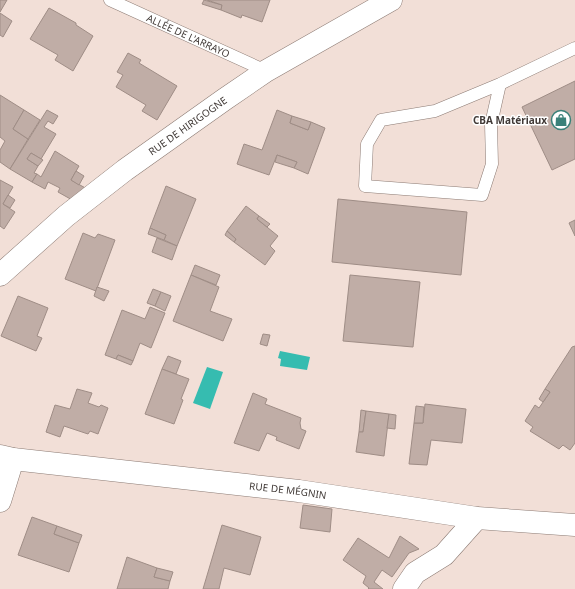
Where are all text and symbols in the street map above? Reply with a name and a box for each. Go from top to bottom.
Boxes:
street label: ALLÉE DE L'ARRAYO [144,11,232,61]
street label: RUE DE HIRIGOGNE [145,93,230,158]
shop icon: CBA Matériaux [550,109,572,131]
place label: CBA Matériaux [473,113,547,127]
street label: RUE DE MÉGNIN [249,478,327,502]

